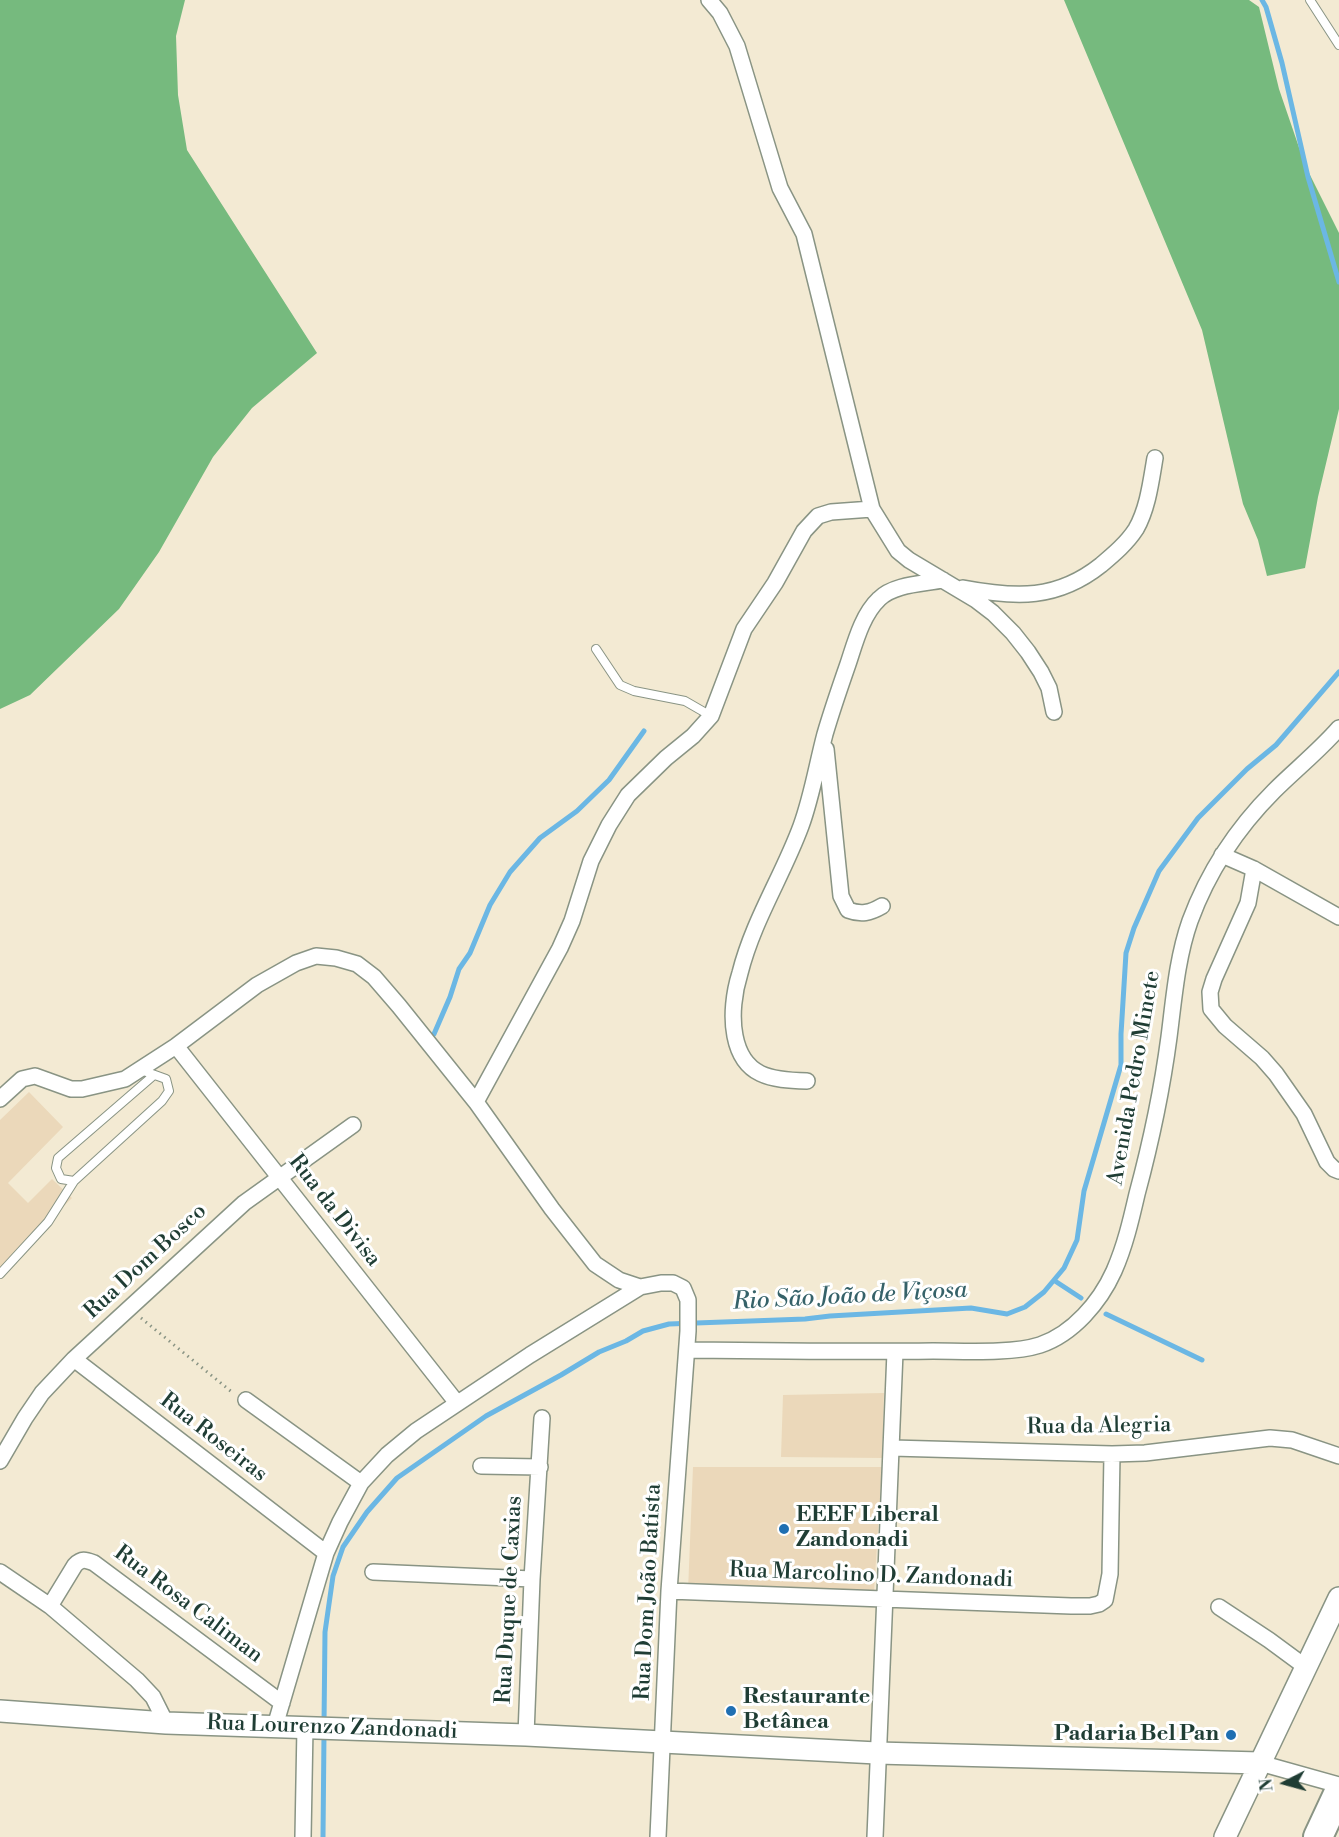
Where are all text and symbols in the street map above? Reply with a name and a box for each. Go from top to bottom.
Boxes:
street label: Avenida Pedro Minete [1103,969,1167,1187]
street label: Rua da Divisa [282,1150,386,1272]
street label: Rua Dom Bosco [79,1199,213,1325]
water label: Rio São João de Viçosa [732,1276,968,1318]
street label: Rua Roseiras [154,1388,272,1488]
street label: Rua da Alegria [1027,1413,1171,1441]
street label: Rua Dom João Batista [630,1483,668,1701]
street label: Rua Duque de Caxias [491,1495,529,1705]
place label: EEEF Liberal Zandonadi [796,1503,939,1554]
marker: EEEF Liberal Zandonadi [777,1522,791,1536]
street label: Rua Rosa Caliman [108,1540,268,1670]
street label: Rua Marcolino D. Zandonadi [728,1558,1014,1594]
place label: Restaurante Betânea [743,1685,870,1736]
marker: Restaurante Betânea [724,1704,738,1718]
street label: Rua Lourenzo Zandonadi [206,1710,458,1746]
place label: Padaria Bel Pan [1054,1722,1219,1748]
marker: Padaria Bel Pan [1224,1728,1238,1742]
north arrow [1255,1753,1315,1813]
text: N [1256,1778,1278,1792]

